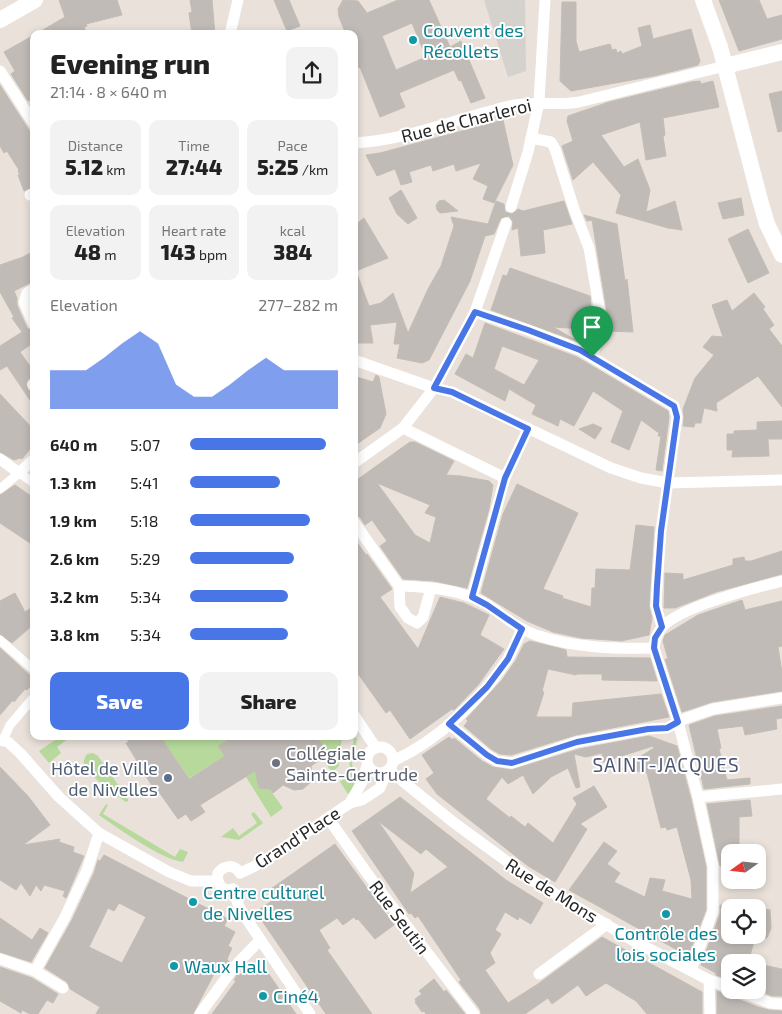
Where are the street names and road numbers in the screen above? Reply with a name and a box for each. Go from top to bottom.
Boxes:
street label: Rue de Charleroi [399,93,533,147]
street label: Grand'Place [250,801,344,873]
street label: Rue de Mons [502,853,602,927]
street label: Rue Seutin [365,876,435,958]

